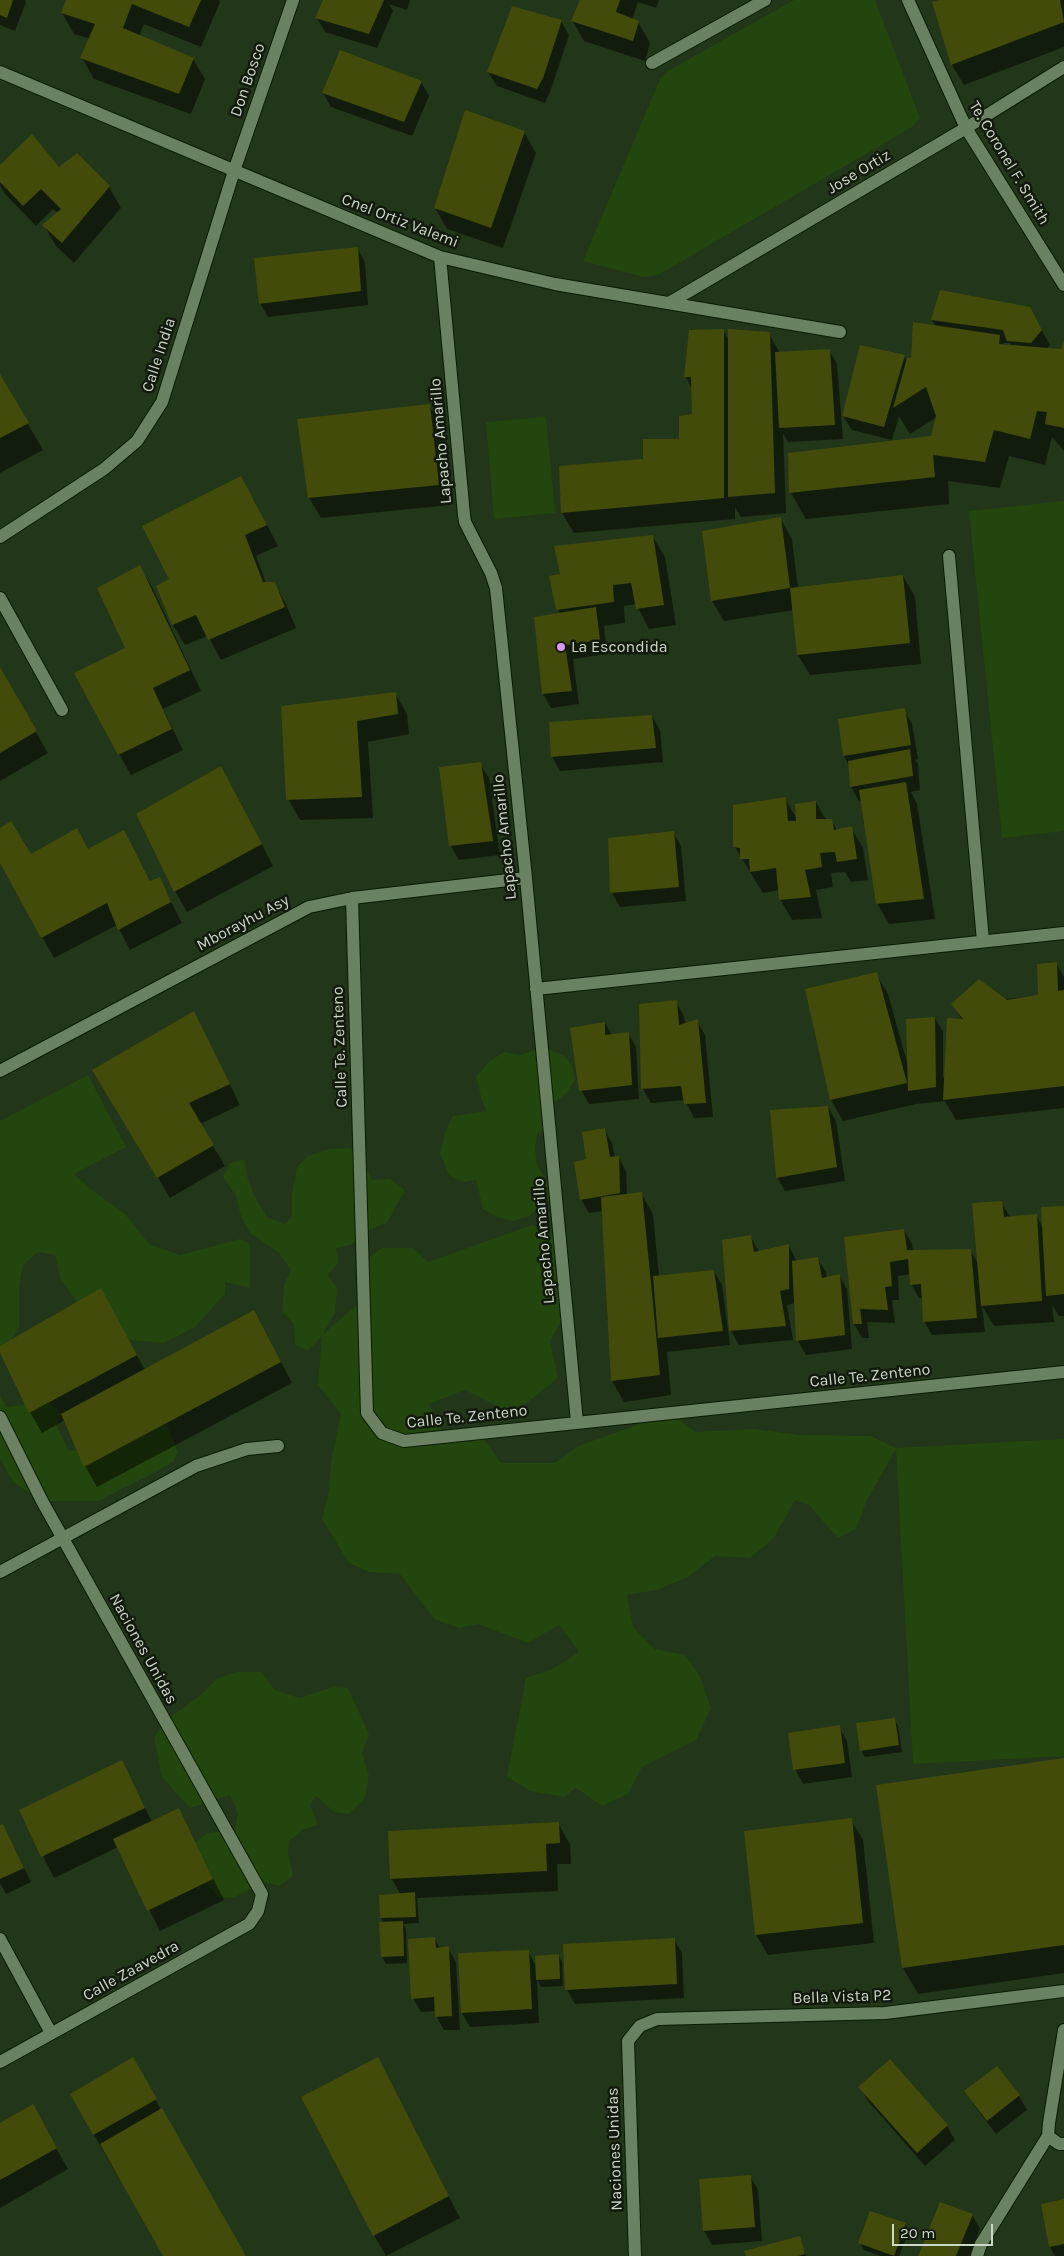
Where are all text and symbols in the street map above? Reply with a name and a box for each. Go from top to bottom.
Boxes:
street label: Don Bosco [226,41,270,119]
street label: Te. Coronel F. Smith [964,98,1054,228]
street label: Jose Ortiz [824,146,894,198]
street label: Cnel Ortiz Valemi [339,190,461,252]
street label: Calle India [138,316,180,394]
street label: Lapacho Amarillo [426,377,456,505]
place label: La Escondida [571,637,668,657]
marker: La Escondida [555,641,567,653]
street label: Lapacho Amarillo [489,773,521,901]
street label: Mborayhu Asy [194,891,292,955]
street label: Calle Te. Zenteno [328,986,352,1108]
street label: Lapacho Amarillo [529,1177,559,1305]
street label: Calle Te. Zenteno [809,1360,931,1392]
street label: Calle Te. Zenteno [406,1401,528,1433]
street label: Naciones Unidas [105,1590,181,1708]
street label: Calle Zaavedra [80,1937,182,2005]
street label: Bella Vista P2 [792,1986,892,2008]
street label: Naciones Unidas [603,2087,627,2211]
scale bar [894,2214,995,2246]
text: 20 m [900,2224,935,2242]

